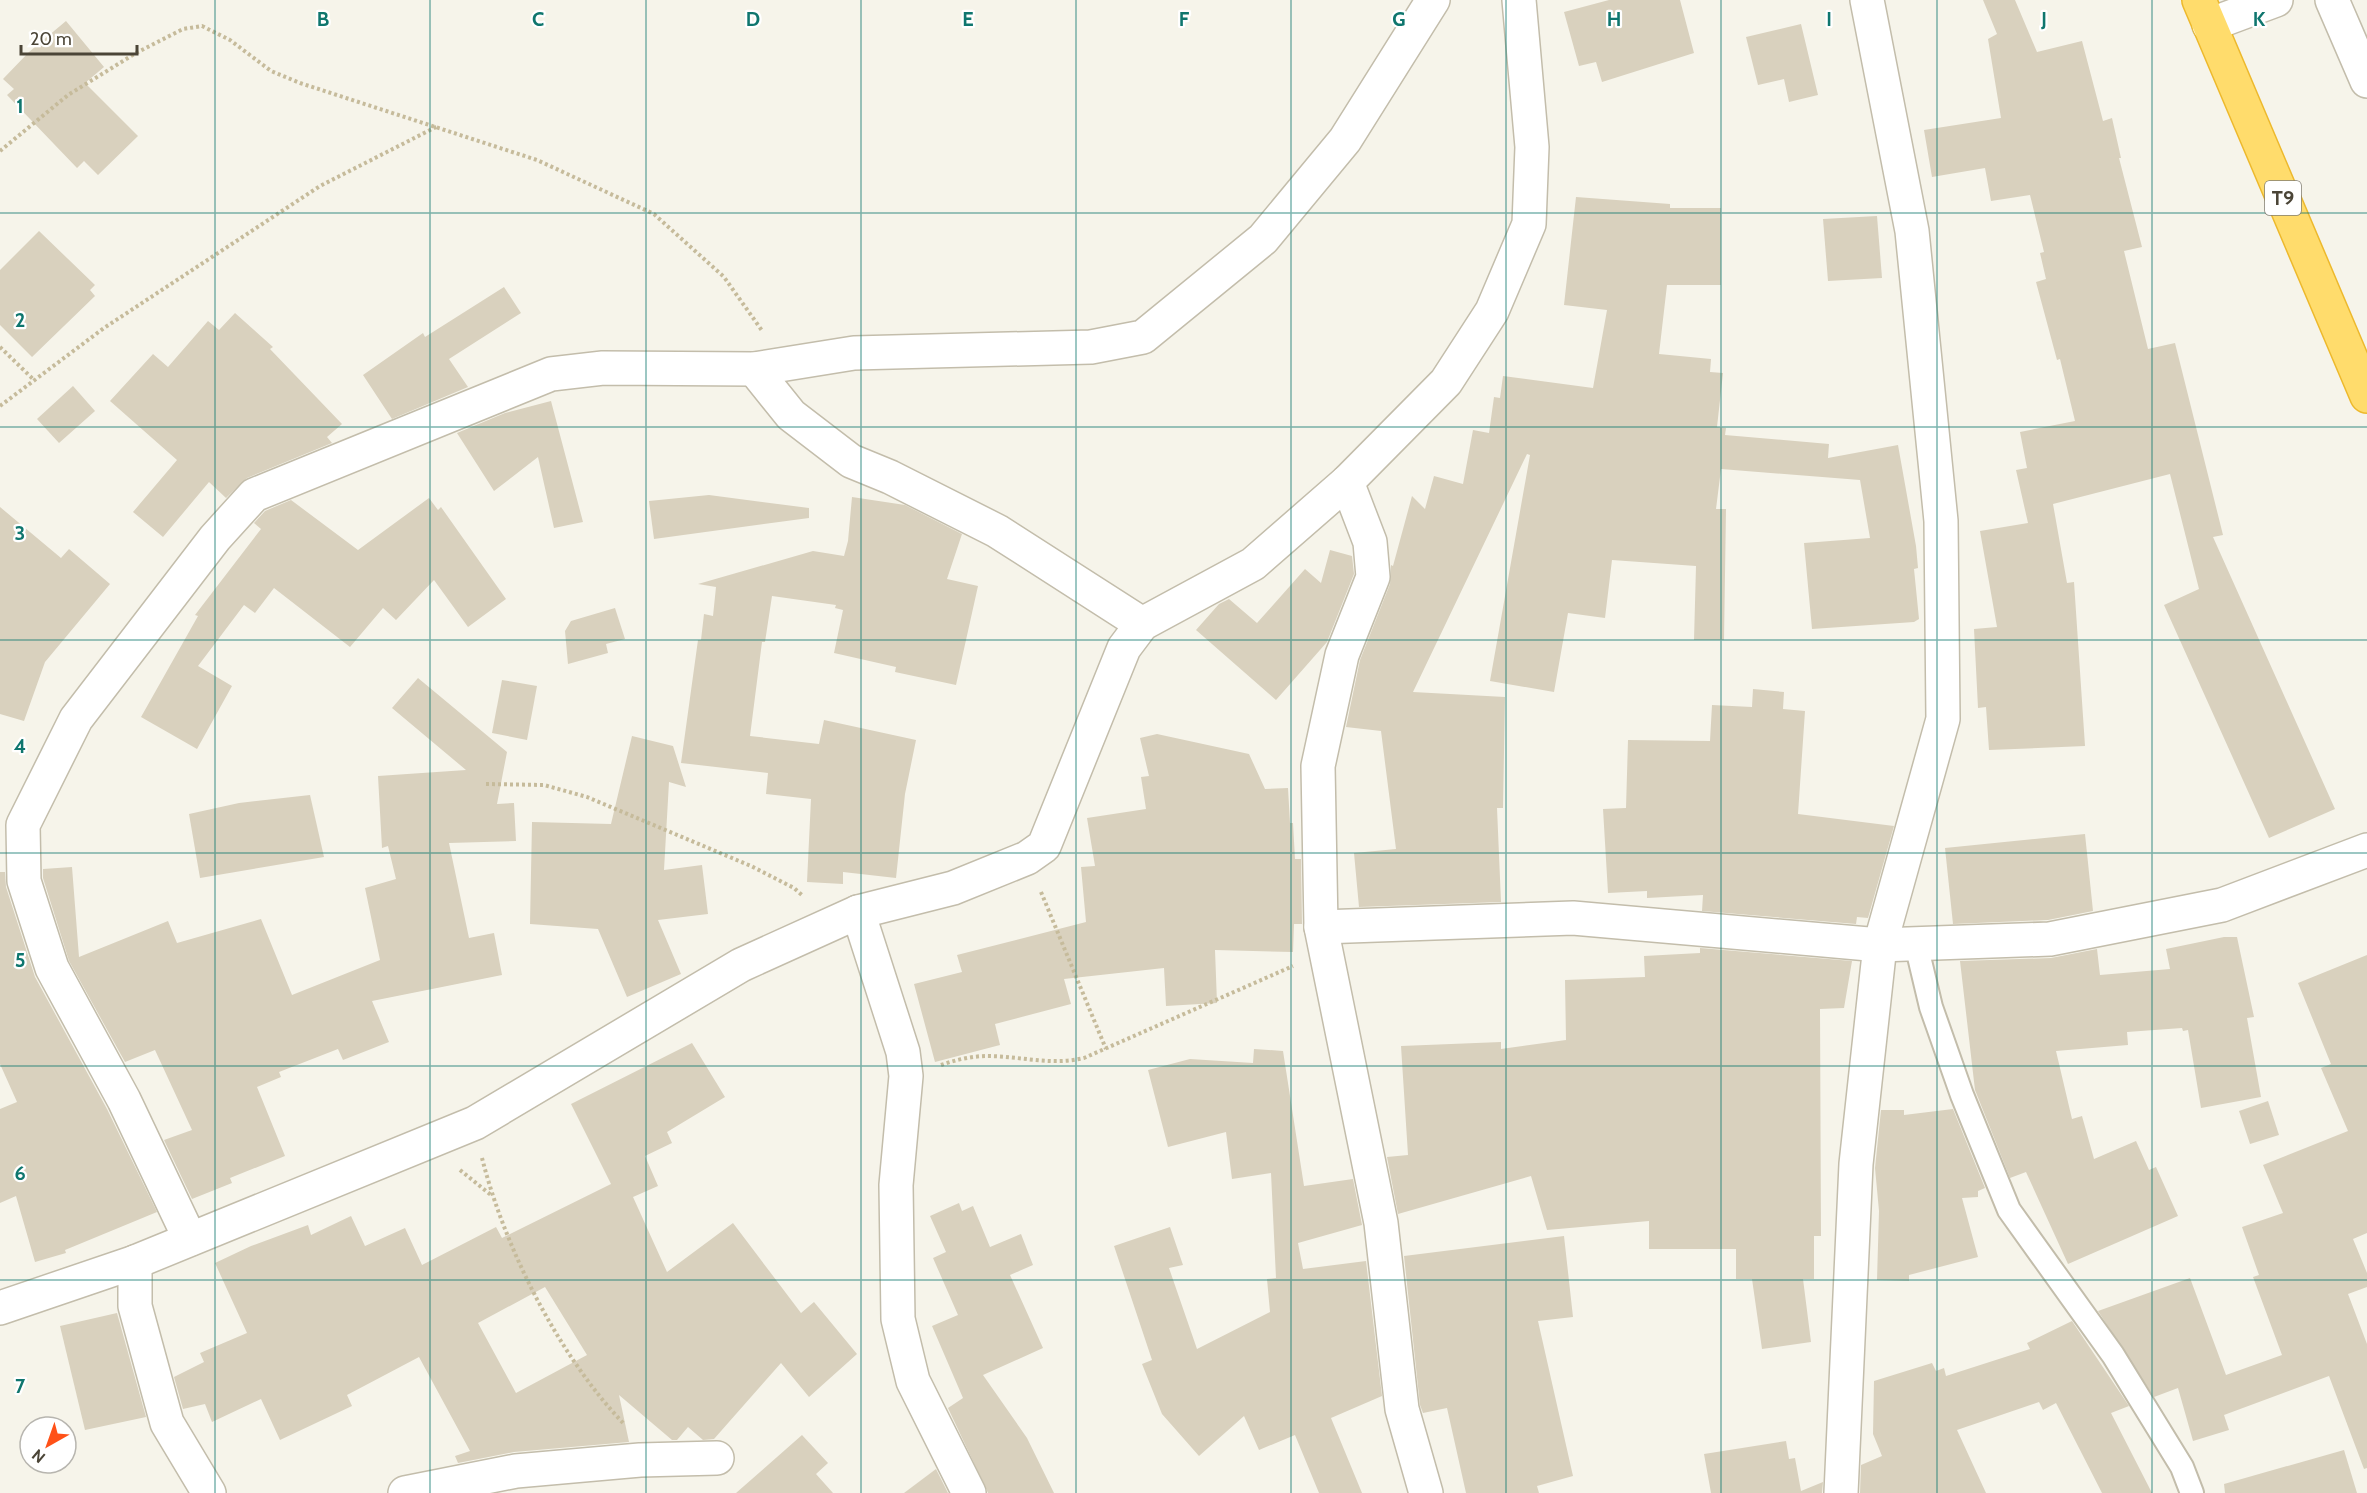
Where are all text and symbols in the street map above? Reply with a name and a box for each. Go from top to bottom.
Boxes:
text: B [317,7,329,31]
text: C [532,7,544,31]
text: D [746,7,760,31]
text: E [962,7,974,31]
text: F [1179,7,1190,31]
text: G [1392,7,1406,31]
text: H [1607,7,1621,31]
text: I [1826,7,1832,31]
text: J [2040,7,2047,31]
text: K [2253,7,2266,31]
scale bar [21,18,136,56]
text: 20 m [30,28,72,50]
text: 1 [16,94,24,118]
road number: T9 [2265,181,2301,215]
text: 2 [15,308,25,332]
text: 3 [15,521,25,545]
text: 4 [14,734,26,758]
text: 5 [15,948,25,972]
text: 6 [14,1161,26,1185]
text: 7 [15,1374,26,1398]
north arrow [18,1415,78,1475]
text: N [28,1445,49,1467]

